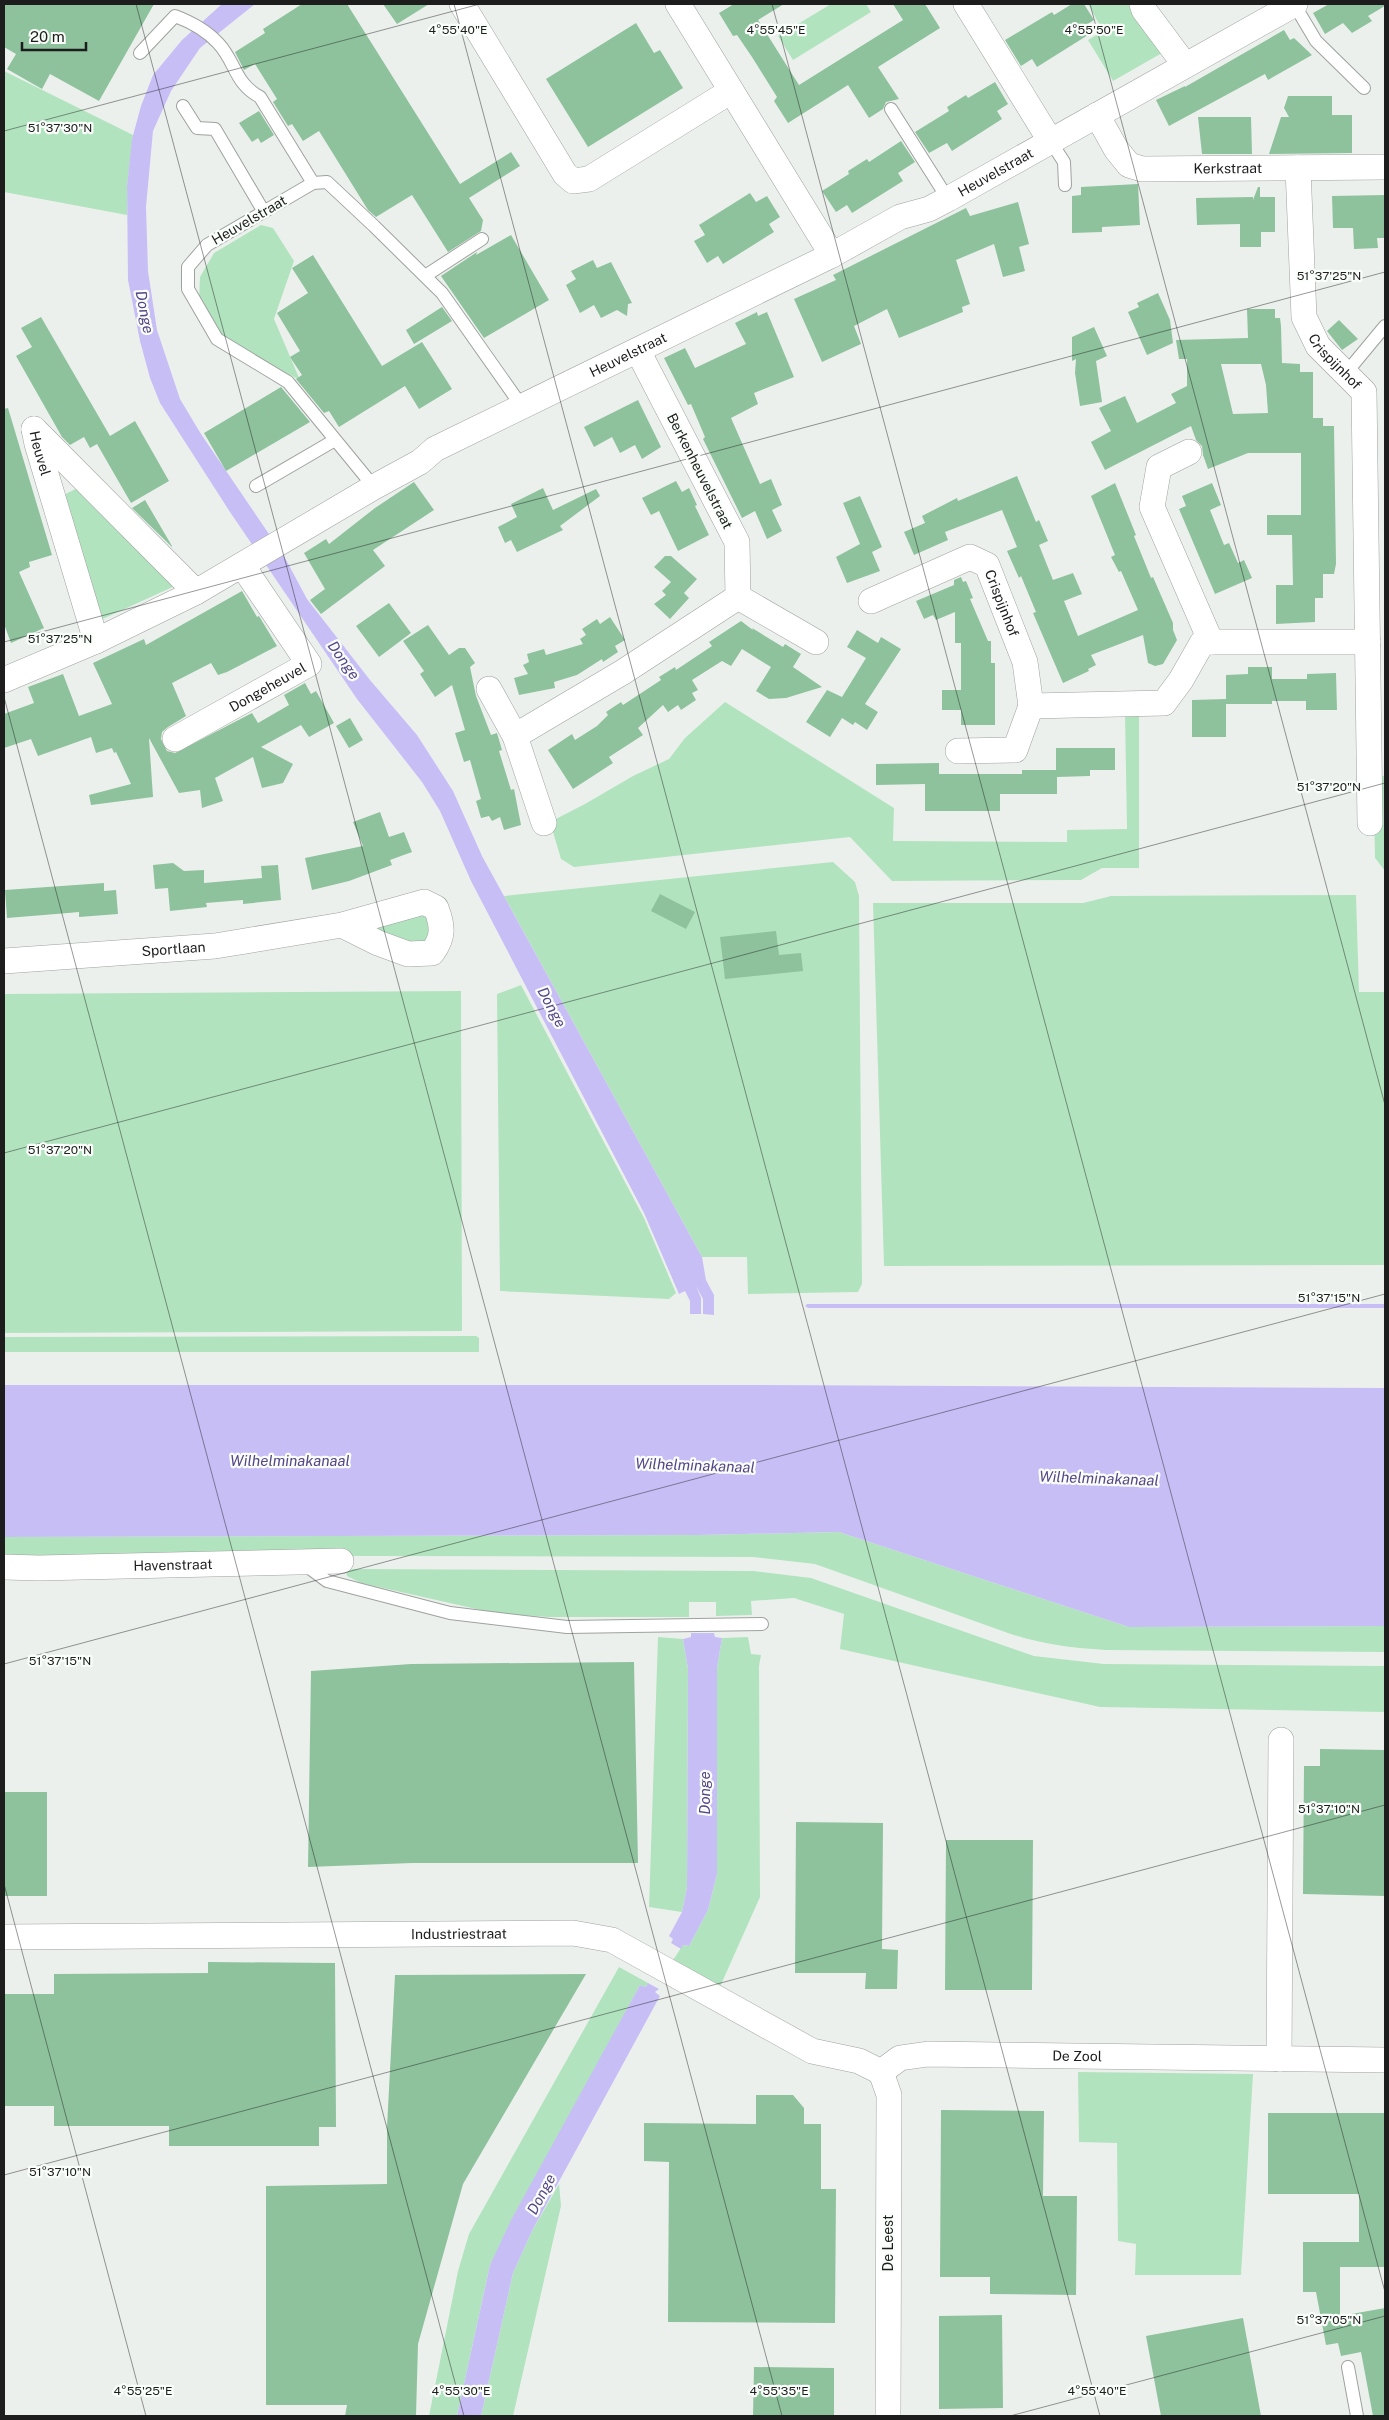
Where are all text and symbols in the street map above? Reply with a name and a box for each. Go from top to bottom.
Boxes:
scale bar [22,20,86,52]
text: 4°55'40"E [429,23,487,37]
text: 4°55'45"E [746,23,806,37]
text: 4°55'50"E [1064,23,1124,37]
text: 20 m [30,28,65,45]
text: 51°37'30"N [28,121,92,135]
street label: Heuvelstraat [955,145,1036,200]
street label: Kerkstraat [1194,160,1262,177]
street label: Heuvelstraat [209,192,289,248]
text: 51°37'25"N [1297,269,1361,283]
water label: Donge [133,289,157,335]
street label: Heuvelstraat [587,329,669,380]
street label: Crispijnhof [1305,331,1365,393]
street label: Berkenheuvelstraat [664,411,736,531]
street label: Heuvel [27,429,54,478]
street label: Crispijnhof [982,567,1022,639]
text: 51°37'25"N [28,632,92,646]
water label: Donge [325,637,363,683]
street label: Dongeheuvel [226,659,309,715]
text: 51°37'20"N [1297,780,1361,794]
street label: Sportlaan [141,939,206,959]
water label: Donge [534,984,570,1030]
text: 51°37'20"N [28,1143,92,1157]
text: 51°37'15"N [1298,1291,1360,1305]
water label: Wilhelminakanaal [230,1452,350,1469]
water label: Wilhelminakanaal [635,1454,755,1476]
water label: Wilhelminakanaal [1039,1467,1159,1489]
street label: Havenstraat [133,1556,213,1574]
text: 51°37'15"N [29,1654,91,1668]
water label: Donge [696,1771,713,1815]
text: 51°37'10"N [1298,1802,1360,1816]
street label: Industriestraat [411,1925,507,1942]
street label: De Zool [1052,2048,1102,2064]
text: 51°37'10"N [29,2165,91,2179]
water label: Donge [523,2171,559,2217]
street label: De Leest [880,2215,896,2271]
text: 51°37'05"N [1297,2313,1361,2327]
text: 4°55'25"E [114,2384,172,2398]
text: 4°55'30"E [432,2384,490,2398]
text: 4°55'35"E [749,2384,809,2398]
text: 4°55'40"E [1068,2384,1126,2398]

